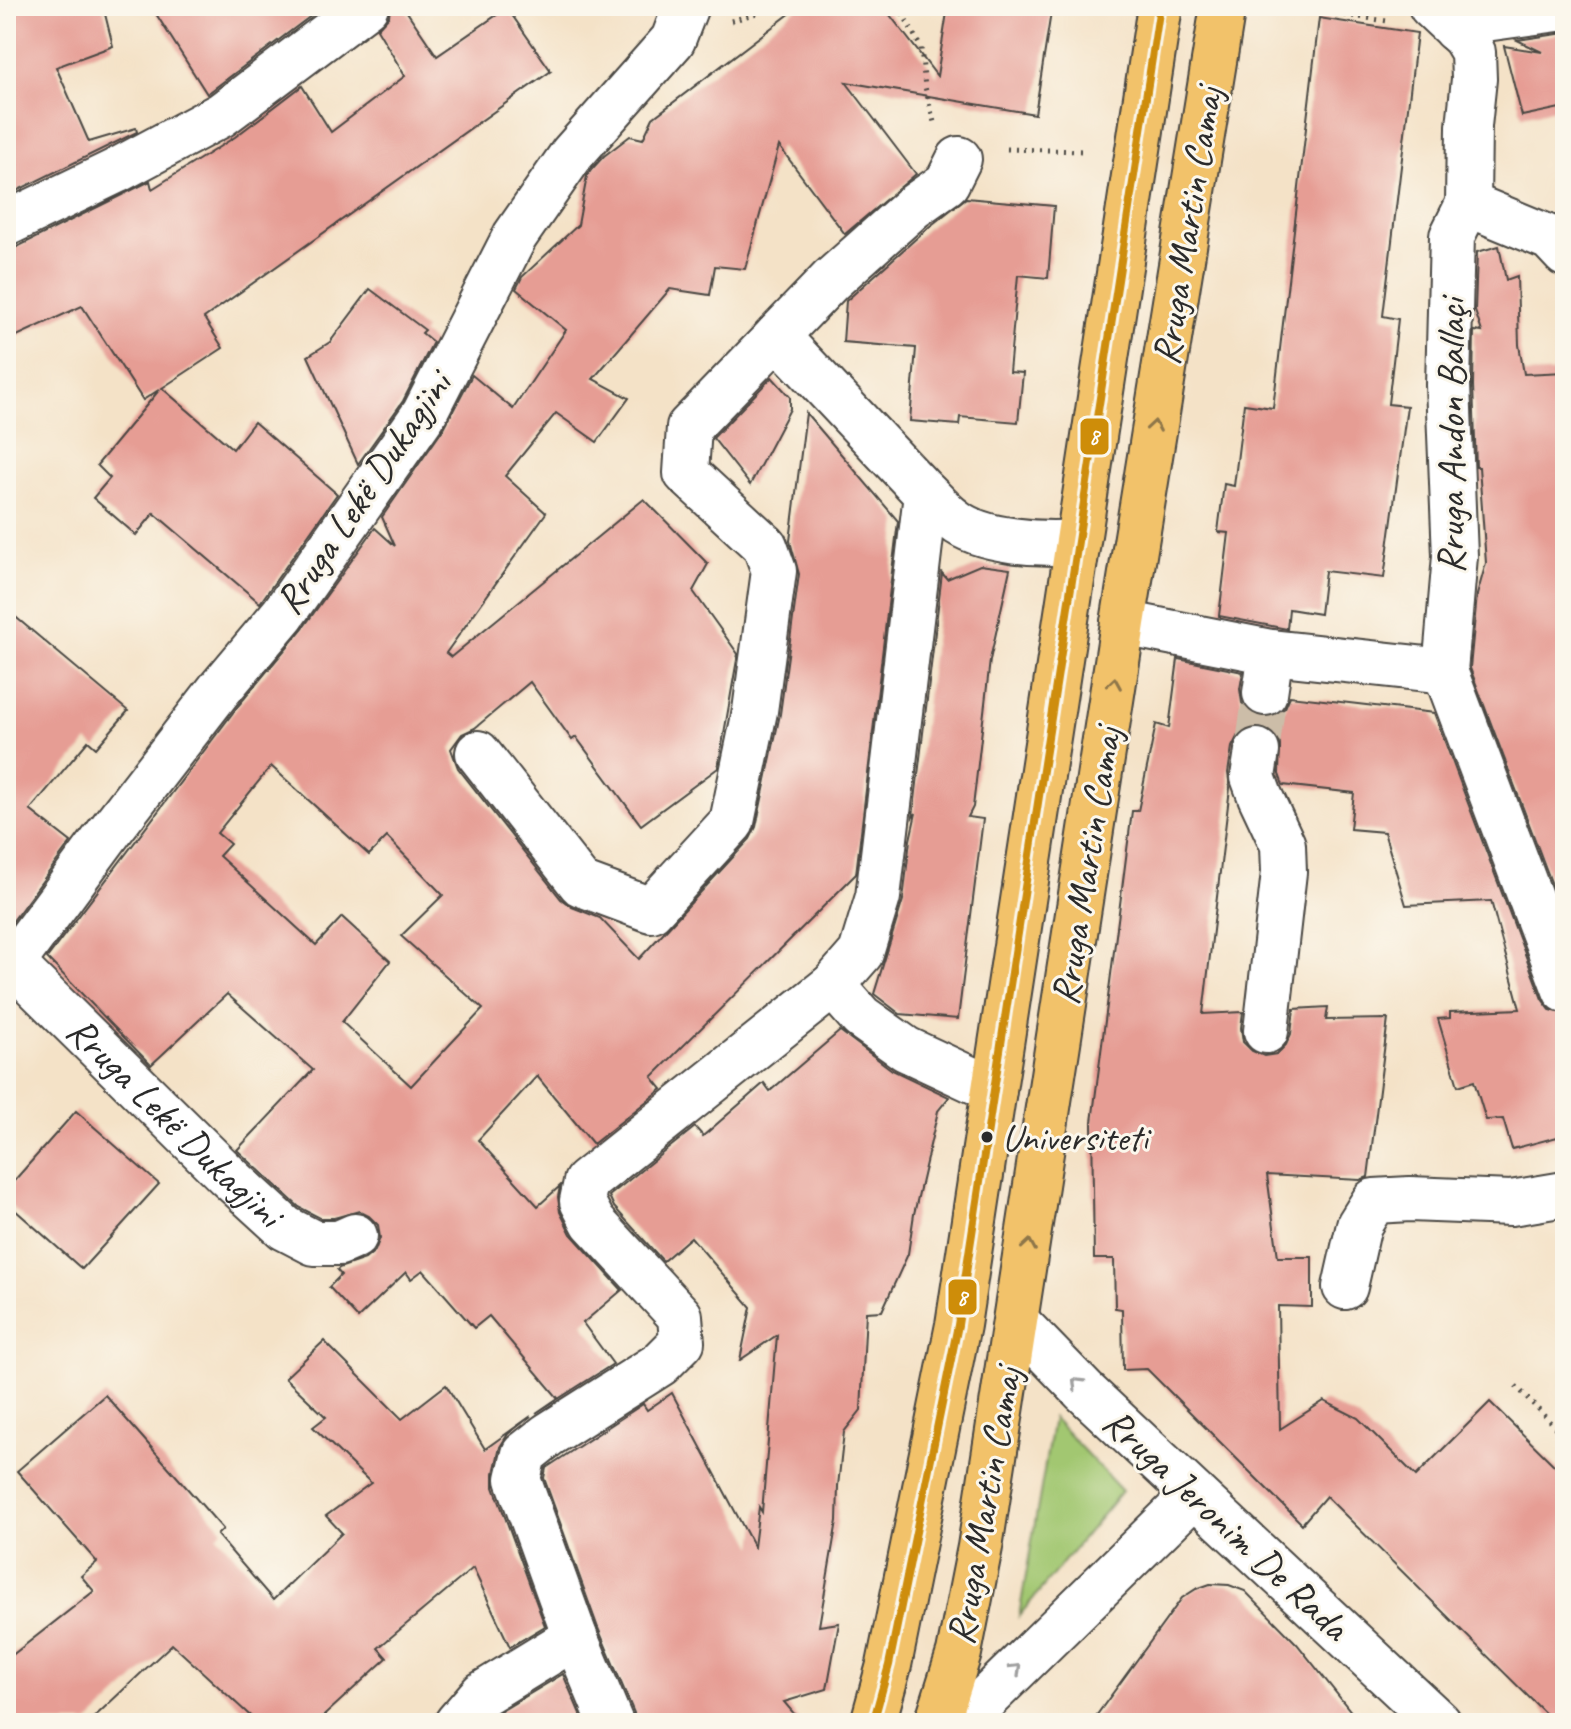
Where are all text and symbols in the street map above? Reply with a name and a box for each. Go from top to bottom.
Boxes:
street label: Rruga Martin Camaj [1140,80,1234,368]
street label: Rruga Andon Ballaçi [1426,294,1476,574]
street label: Rruga Lekë Dukagjini [263,358,465,624]
line badge: 8 [1079,417,1110,456]
one-way arrow [1145,420,1162,433]
text: 8 [1089,423,1102,451]
one-way arrow [1105,676,1122,690]
street label: Rruga Martin Camaj [1039,720,1133,1008]
street label: Rruga Lekë Dukagjini [56,1006,296,1241]
place label: Universiteti [1002,1114,1152,1161]
marker: Universiteti [979,1129,995,1145]
one-way arrow [1020,1238,1037,1252]
line badge: 8 [947,1278,978,1316]
text: 8 [957,1284,970,1312]
street label: Rruga Martin Camaj [935,1360,1034,1648]
one-way arrow [1072,1378,1086,1392]
street label: Rruga Jeronim De Rada [1092,1397,1362,1653]
one-way arrow [1007,1663,1021,1678]

